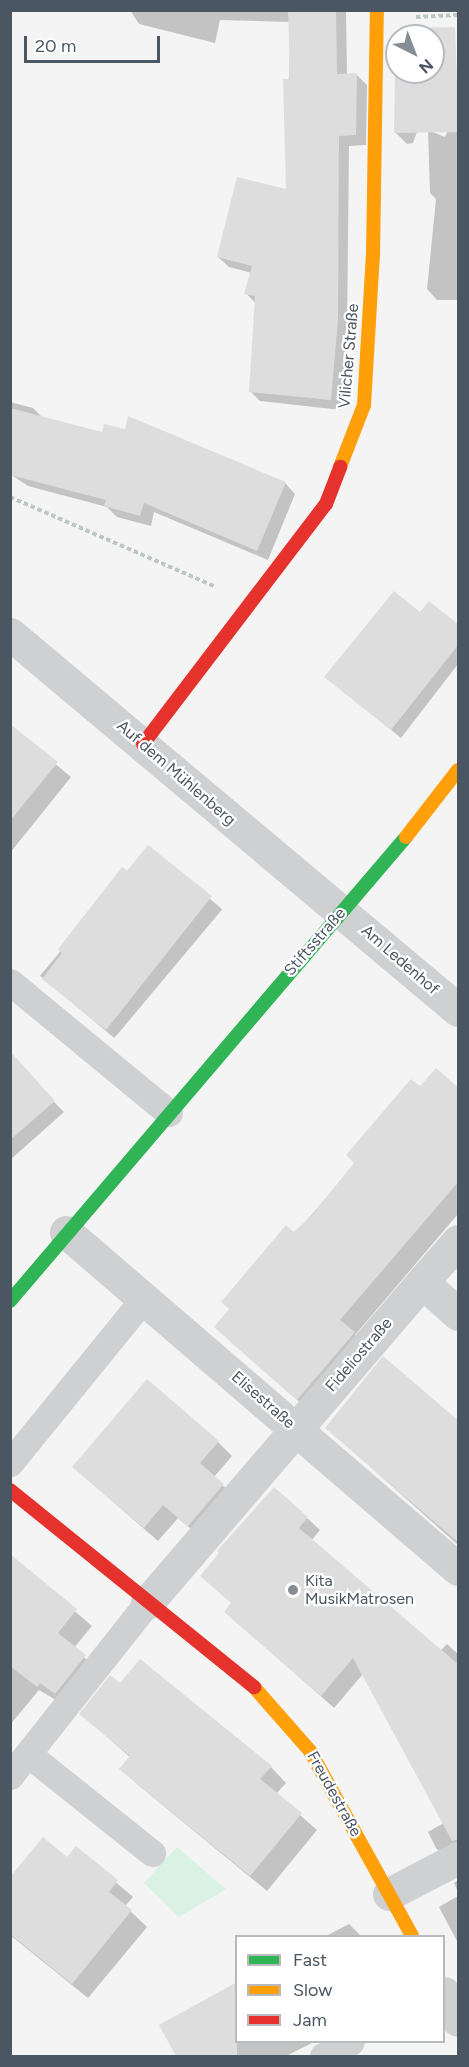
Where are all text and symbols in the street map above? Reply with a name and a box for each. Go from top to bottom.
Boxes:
scale bar [27,24,164,62]
north arrow [385,24,445,84]
text: 20 m [35,35,76,57]
text: N [415,55,437,77]
street label: Vilicher Straße [335,303,363,409]
street label: Auf dem Mühlenberg [113,716,239,830]
street label: Stiftsstraße [280,904,350,980]
street label: Am Ledenhof [357,921,443,999]
street label: Fideliostraße [322,1314,396,1396]
street label: Elisestraße [227,1367,299,1433]
place label: Kita MusikMatrosen [305,1571,414,1609]
marker: Kita MusikMatrosen [286,1583,300,1597]
street label: Freudestraße [303,1748,365,1840]
legend [235,1935,445,2043]
text: Fast [293,1949,327,1971]
text: Slow [293,1979,332,2001]
text: Jam [293,2009,327,2031]

